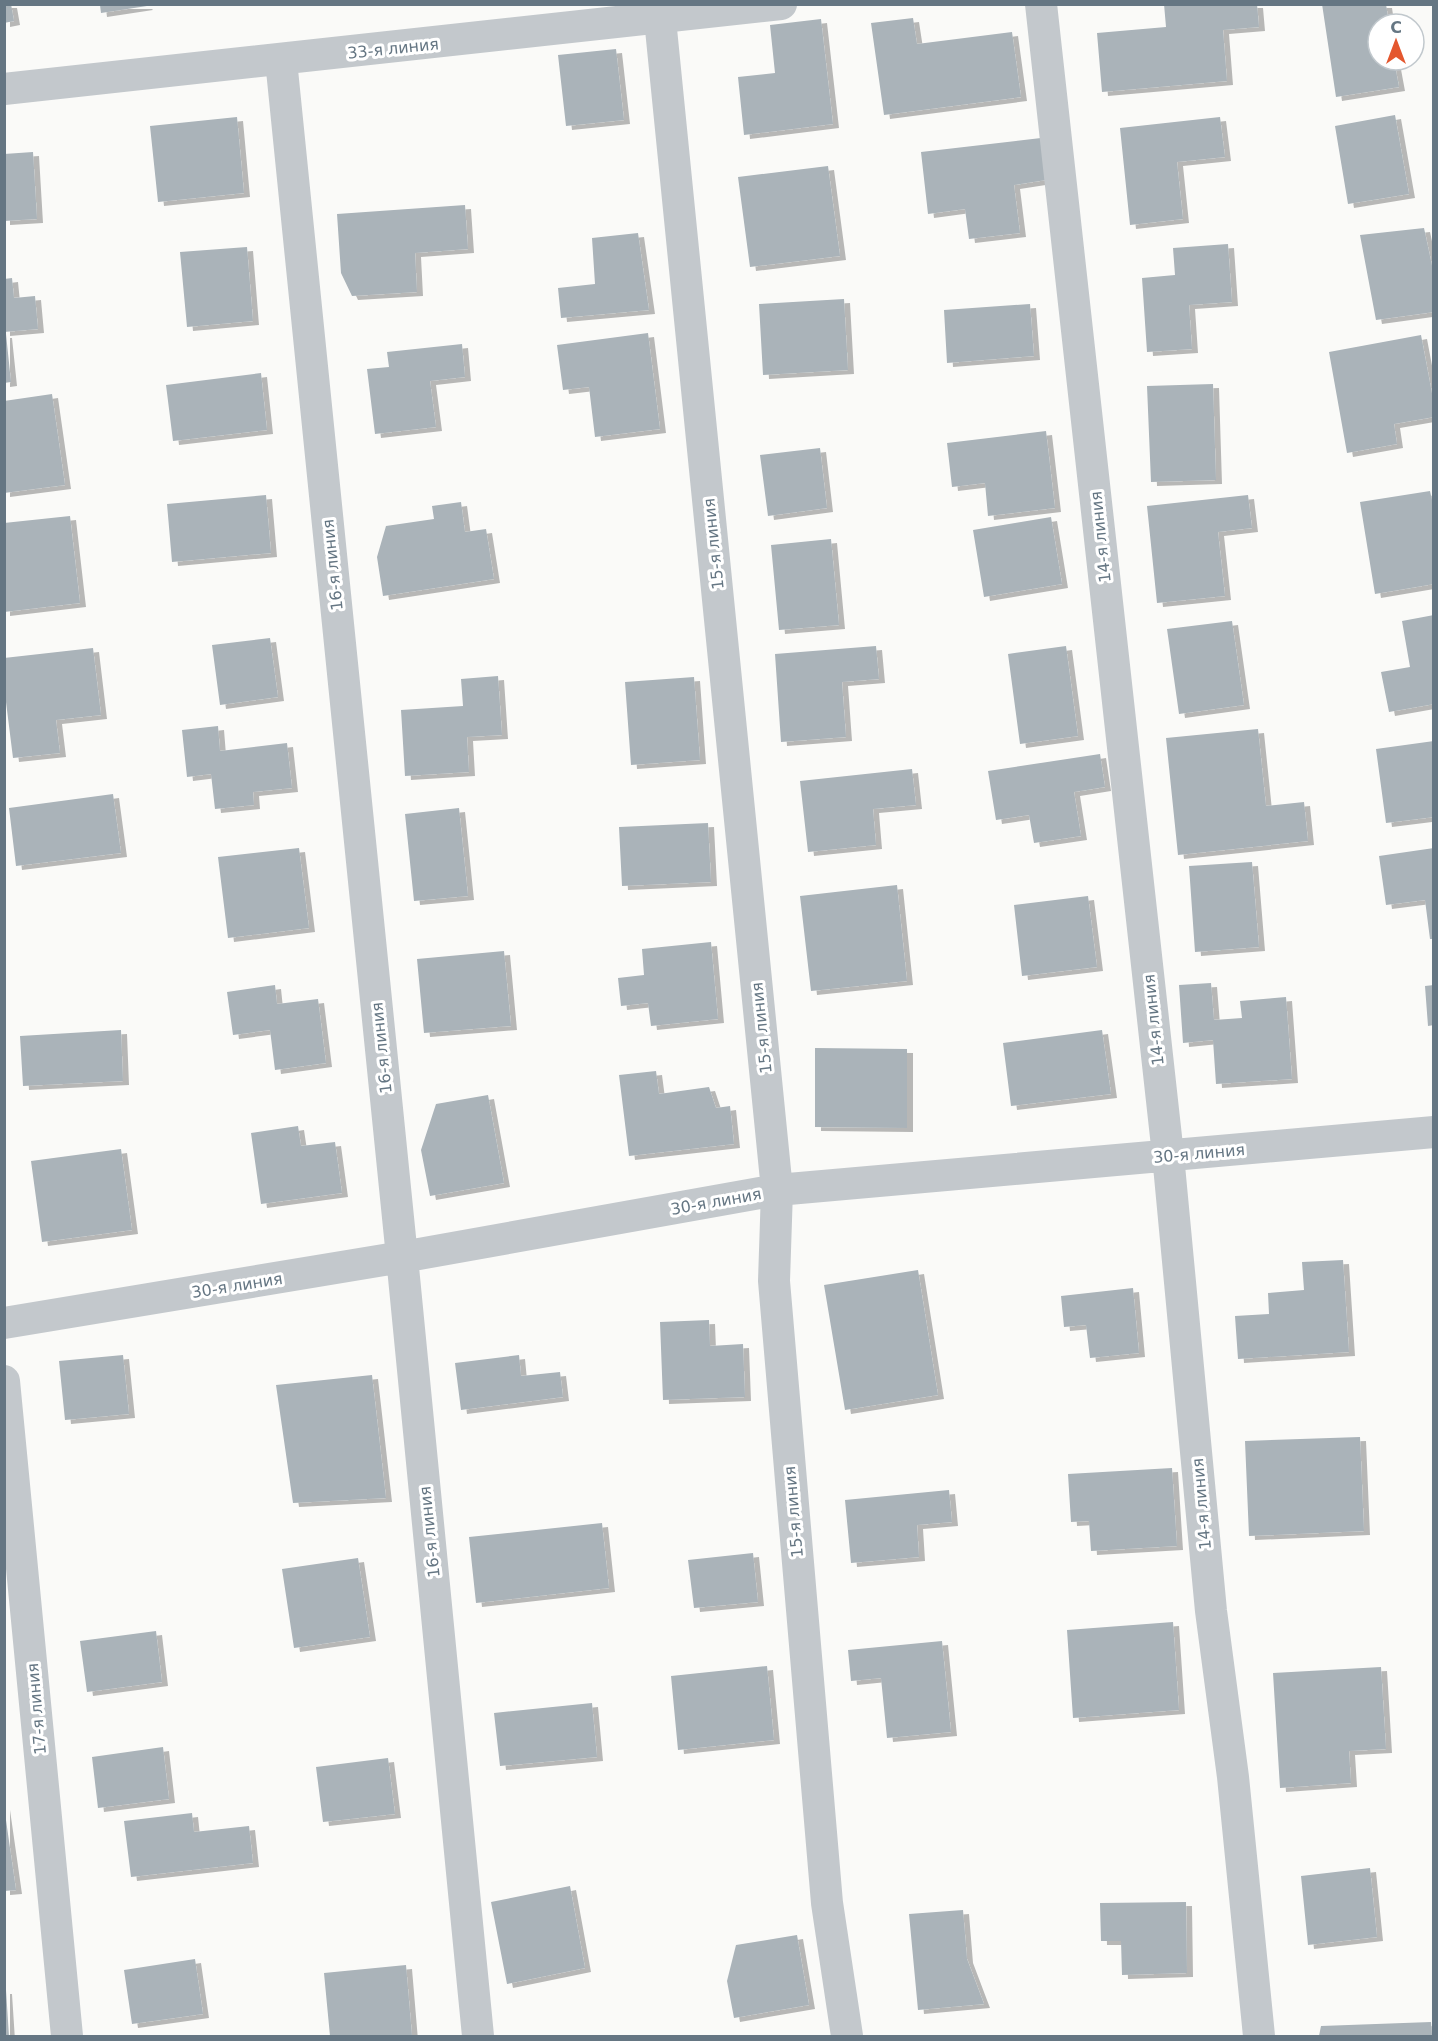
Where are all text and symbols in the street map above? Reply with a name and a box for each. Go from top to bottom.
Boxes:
north arrow [1366,12,1426,72]
text: С [1390,18,1402,37]
street label: 33-я линия [346,34,440,63]
street label: 14-я линия [1086,490,1115,584]
street label: 15-я линия [699,497,728,591]
street label: 16-я линия [318,518,347,612]
street label: 14-я линия [1139,973,1168,1067]
street label: 15-я линия [747,981,776,1075]
street label: 16-я линия [367,1001,396,1095]
street label: 30-я линия [1152,1140,1246,1167]
street label: 30-я линия [669,1184,763,1219]
street label: 30-я линия [190,1269,284,1302]
street label: 14-я линия [1188,1457,1215,1551]
street label: 15-я линия [780,1465,807,1559]
street label: 16-я линия [415,1485,444,1579]
street label: 17-я линия [23,1662,50,1756]

